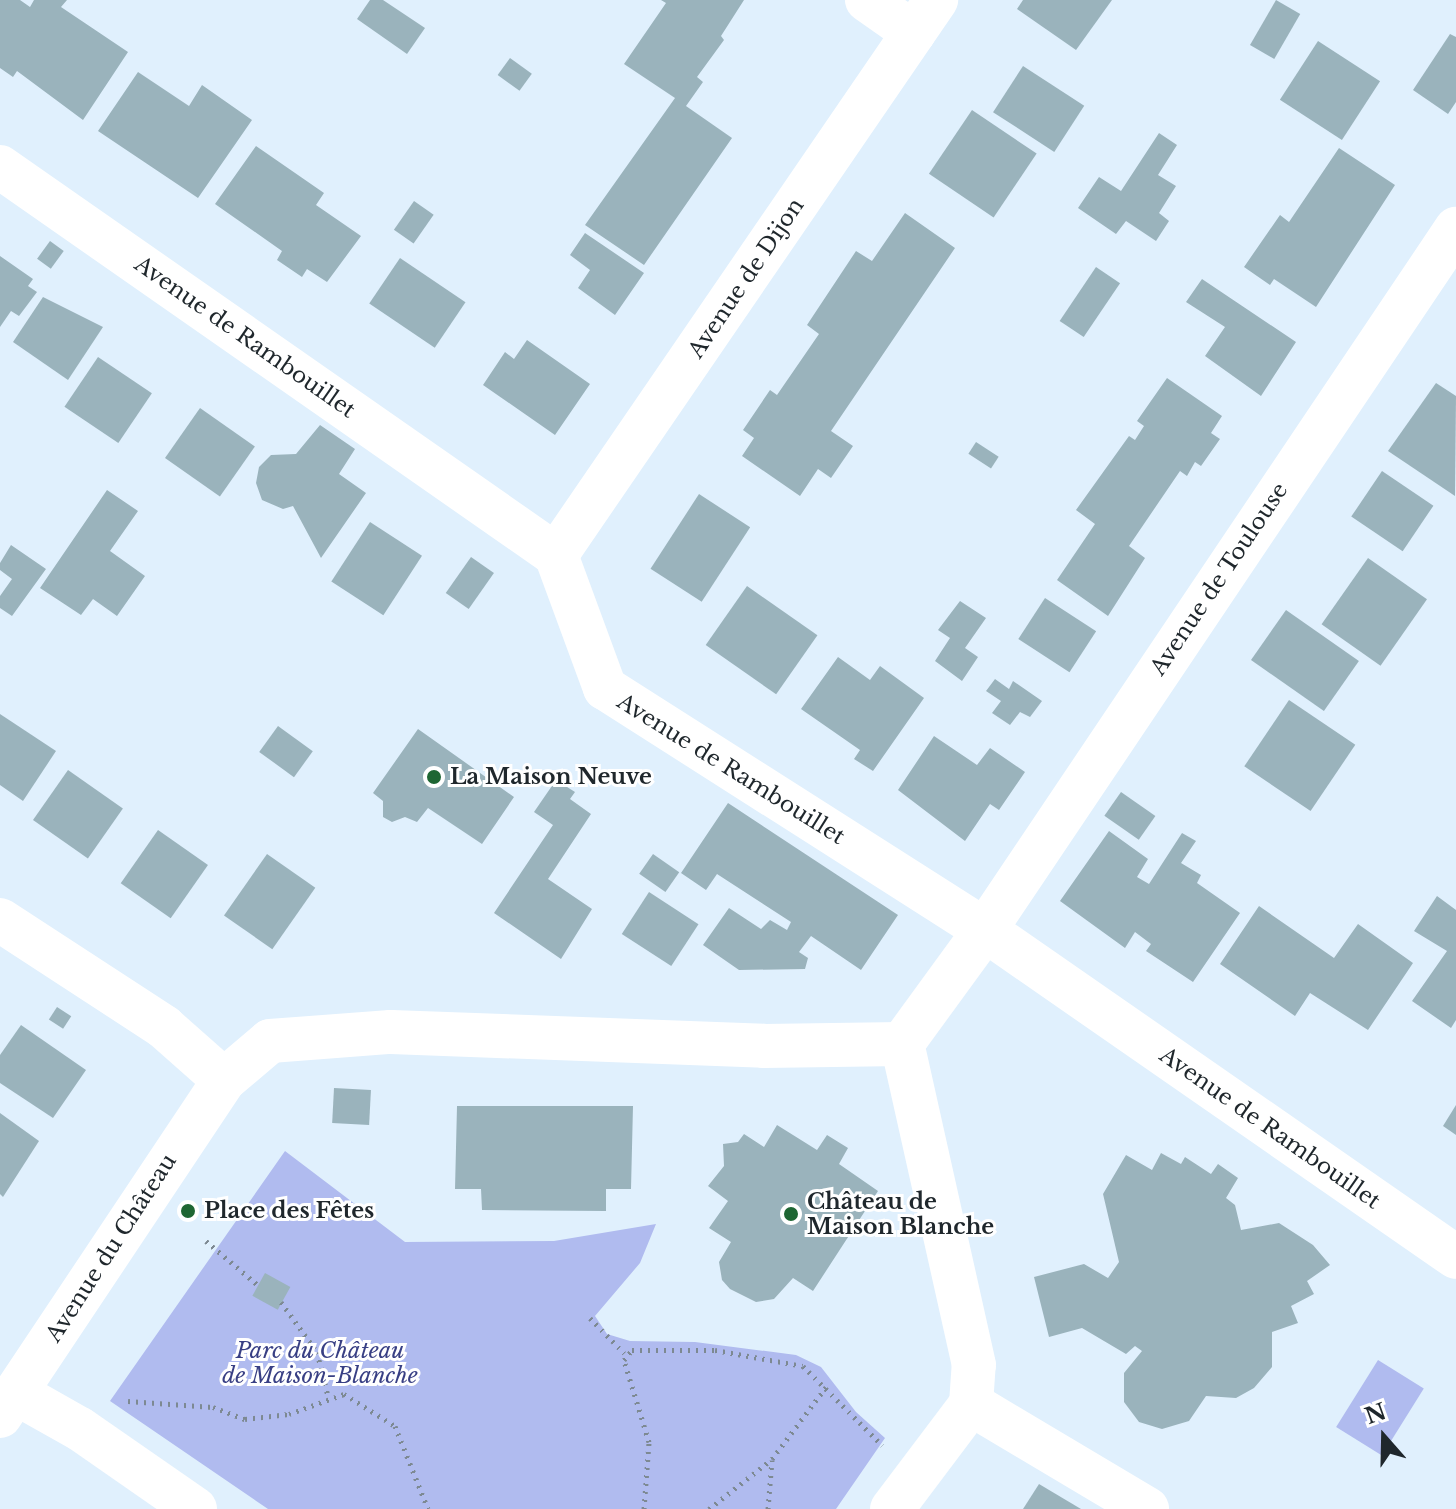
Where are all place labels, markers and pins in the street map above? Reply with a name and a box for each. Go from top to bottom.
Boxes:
place label: La Maison Neuve [450,764,652,790]
marker: La Maison Neuve [425,768,443,786]
place label: Château de Maison Blanche [807,1188,994,1240]
place label: Place des Fêtes [204,1198,374,1224]
marker: Place des Fêtes [179,1202,197,1220]
marker: Château de Maison Blanche [782,1205,800,1223]

